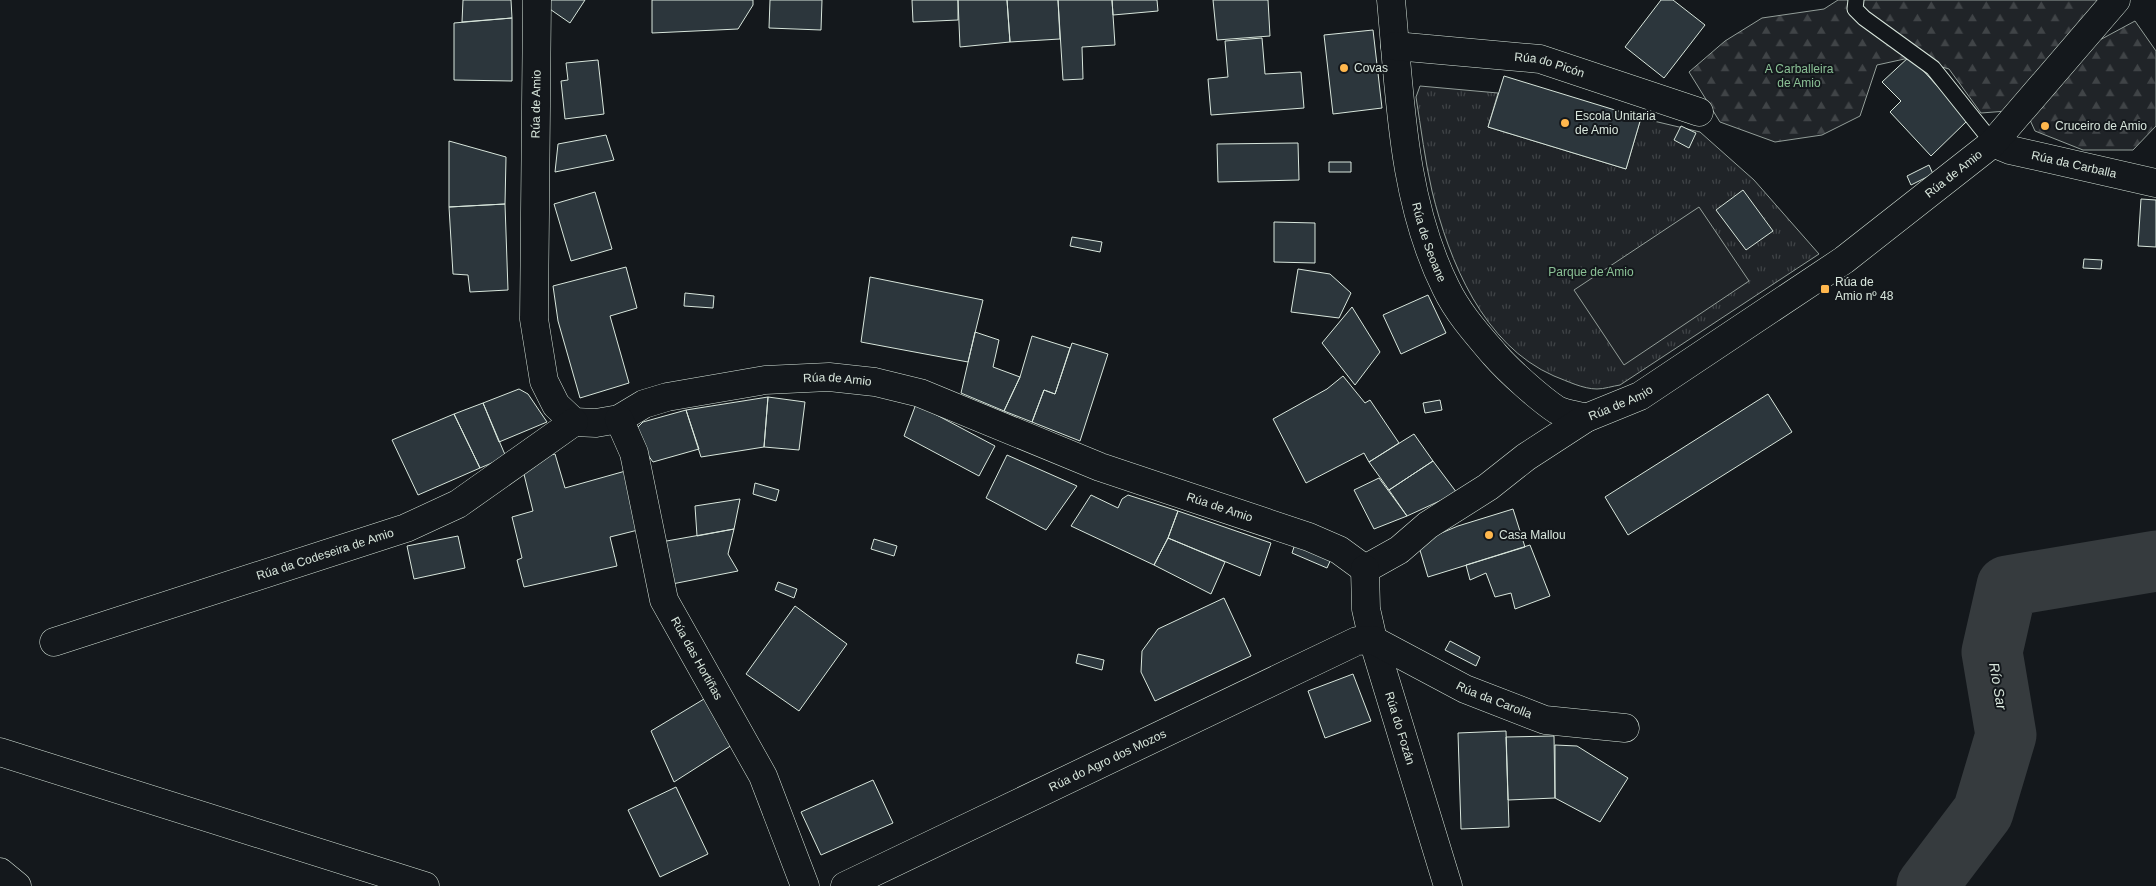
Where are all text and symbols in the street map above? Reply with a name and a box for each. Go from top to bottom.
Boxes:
street label: Rúa do Picón [1514,50,1586,80]
place label: Covas [1354,61,1388,75]
marker: Covas [1338,62,1350,74]
park label: A Carballeira de Amio [1765,62,1834,90]
street label: Rúa de Amio [528,69,544,138]
place label: Escola Unitaria de Amio [1575,109,1656,137]
marker: Escola Unitaria de Amio [1559,117,1571,129]
place label: Cruceiro de Amio [2055,119,2147,133]
marker: Cruceiro de Amio [2039,120,2051,132]
street label: Rúa de Amio [1922,147,1985,201]
street label: Rúa da Carballa [2030,148,2118,181]
street label: Rúa de Seoane [1409,201,1449,285]
park label: Parque de Amio [1548,265,1634,279]
place label: Rúa de Amio nº 48 [1835,275,1894,303]
marker: Rúa de Amio nº 48 [1819,283,1831,295]
street label: Rúa de Amio [803,370,873,389]
street label: Rúa de Amio [1586,382,1656,423]
street label: Rúa de Amio [1185,490,1255,525]
street label: Rúa da Codeseira de Amio [255,525,396,583]
place label: Casa Mallou [1499,528,1566,542]
marker: Casa Mallou [1483,529,1495,541]
street label: Rúa das Hortiñas [668,614,726,702]
water label: Río Sar [1986,661,2010,712]
street label: Rúa da Carolla [1454,679,1534,721]
street label: Rúa do Fozán [1382,690,1418,766]
street label: Rúa do Agro dos Mozos [1047,726,1168,794]

